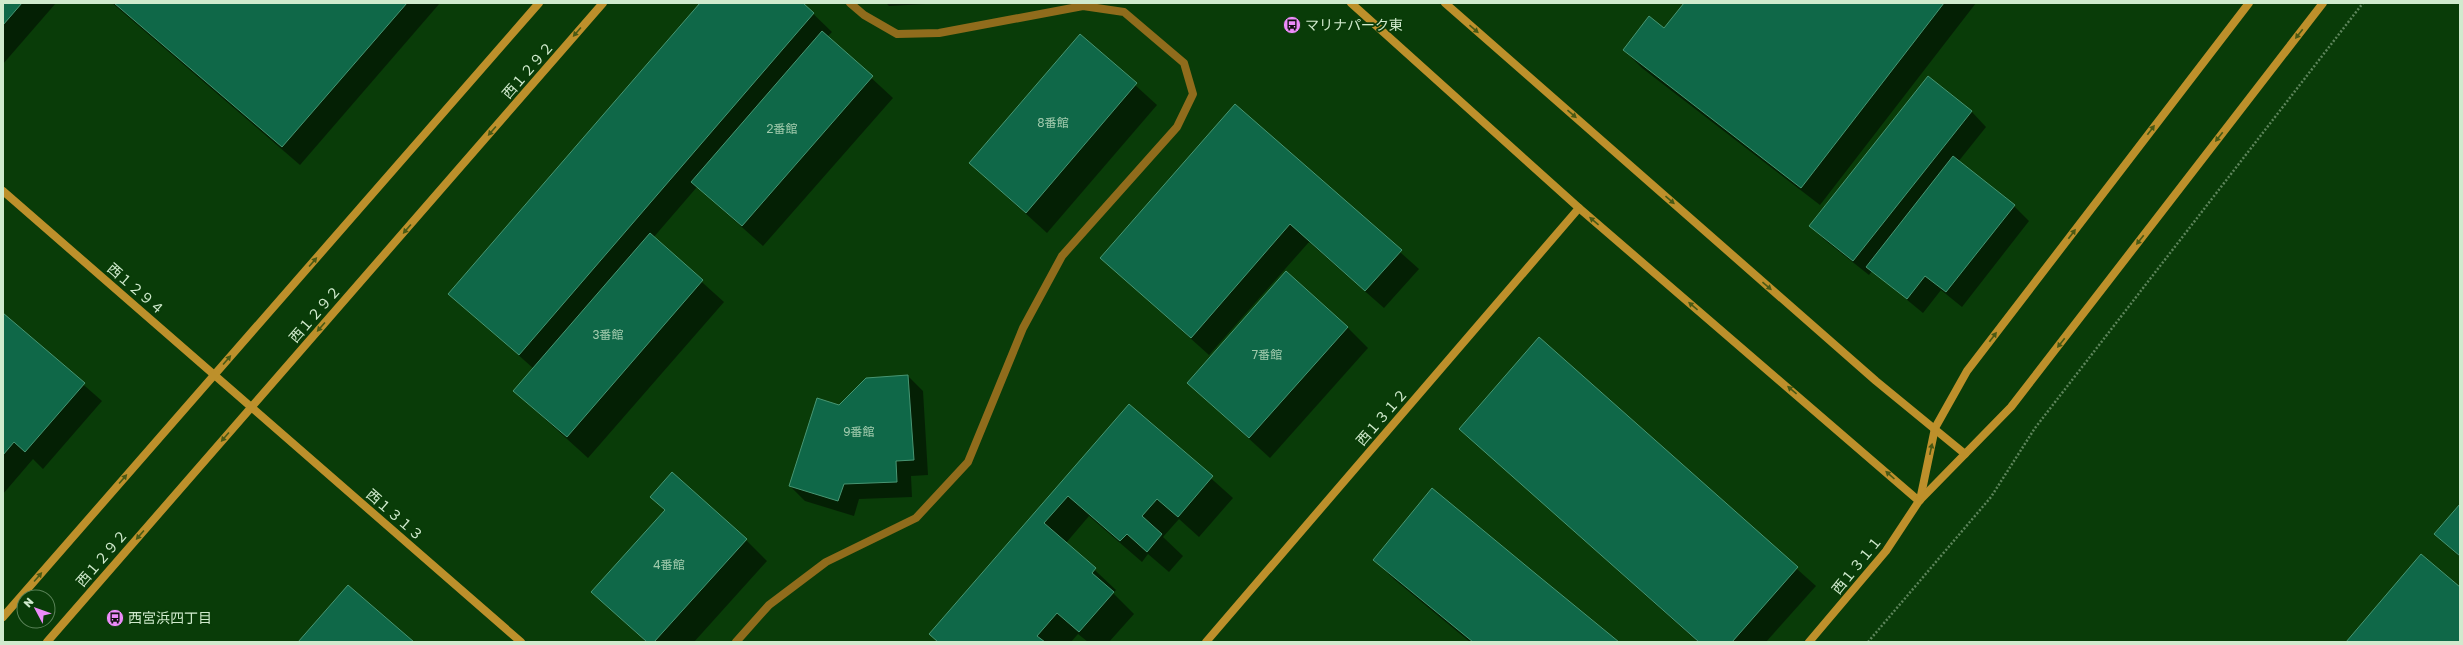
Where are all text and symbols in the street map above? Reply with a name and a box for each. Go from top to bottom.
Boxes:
bus stop icon: マリナパーク東 [1282,15,1302,35]
place label: マリナパーク東 [1305,16,1403,33]
one-way arrow [1469,24,1479,33]
one-way arrow [573,27,582,38]
one-way arrow [2295,28,2303,39]
street label: 西１２９２ [498,38,557,102]
one-way arrow [1566,110,1577,119]
house number: 8番館 [1037,115,1069,130]
house number: 2番館 [767,121,797,136]
one-way arrow [2147,125,2155,136]
one-way arrow [488,126,497,135]
one-way arrow [2215,131,2224,142]
one-way arrow [1665,195,1674,204]
one-way arrow [1589,217,1599,226]
one-way arrow [402,223,411,234]
one-way arrow [2068,228,2076,239]
one-way arrow [2136,234,2144,245]
one-way arrow [308,257,318,267]
street label: 西１２９４ [104,259,168,318]
one-way arrow [1762,281,1773,290]
street label: 西１２９２ [285,282,344,346]
one-way arrow [1688,301,1698,310]
one-way arrow [317,321,326,332]
house number: 3番館 [592,327,624,342]
one-way arrow [1989,331,1997,342]
one-way arrow [2056,337,2065,348]
house number: 7番館 [1252,347,1282,362]
one-way arrow [223,354,232,365]
street label: 西１３１２ [1352,385,1411,449]
one-way arrow [1787,385,1797,394]
house number: 9番館 [843,424,875,439]
one-way arrow [221,432,230,443]
one-way arrow [1928,443,1934,455]
one-way arrow [1885,471,1895,480]
one-way arrow [119,473,128,484]
street label: 西１３１３ [363,485,427,544]
street label: 西１２９２ [72,526,131,590]
one-way arrow [135,530,144,541]
street label: 西１３１１ [1828,532,1885,597]
house number: 4番館 [653,557,685,572]
one-way arrow [33,571,42,582]
north arrow [16,589,56,629]
text: N [20,595,36,610]
bus stop icon: 西宮浜四丁目 [105,608,125,628]
place label: 西宮浜四丁目 [128,609,212,626]

